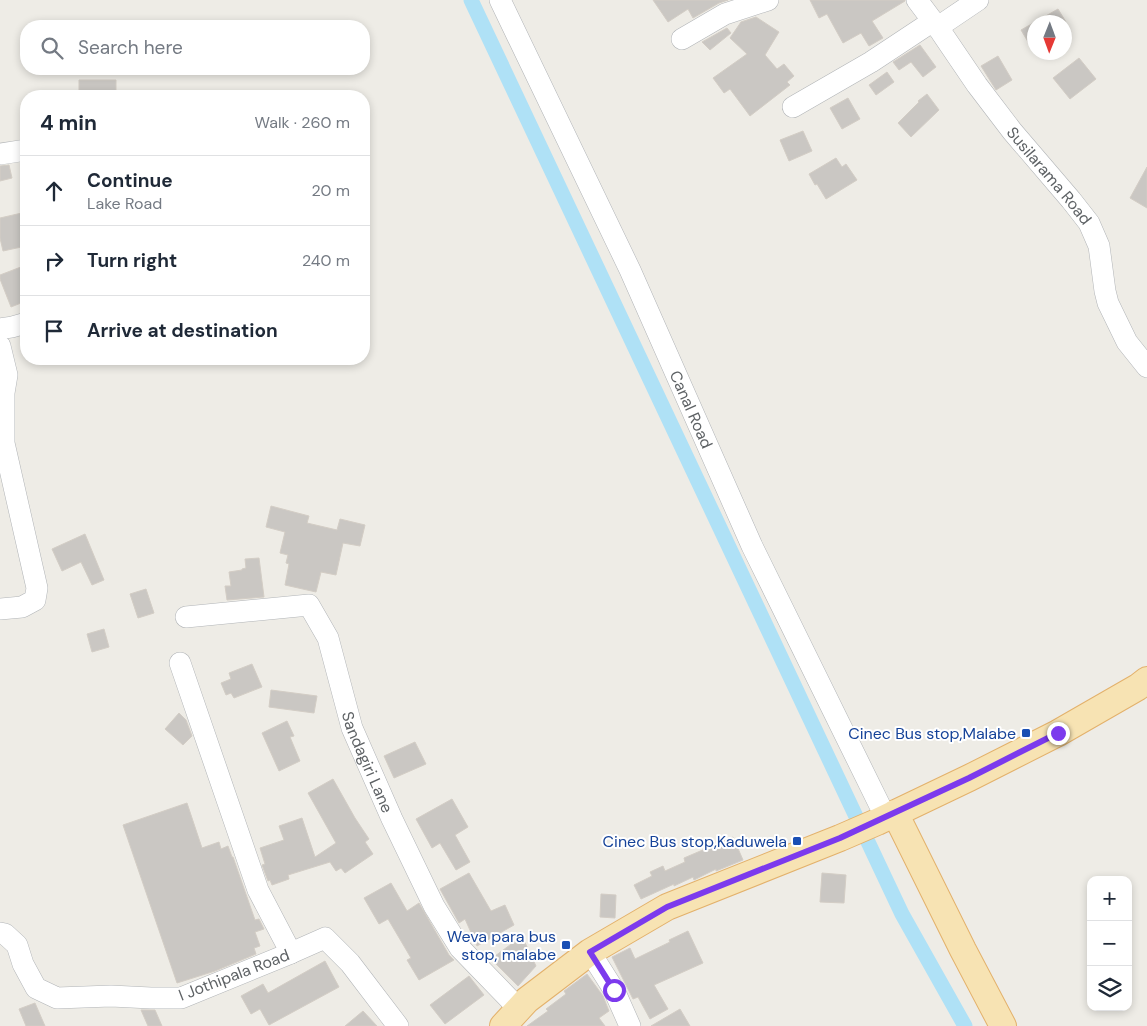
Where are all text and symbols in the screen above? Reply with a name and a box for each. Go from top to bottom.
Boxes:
north arrow [1027,15,1072,60]
search box [20,20,370,75]
icon: search [38,34,66,62]
text: Search here [78,35,183,60]
text: 4 min [40,109,97,137]
text: Walk · 260 m [255,112,350,133]
street label: Susilarama Road [1002,122,1097,229]
text: Continue [87,168,173,193]
icon: ahead [40,177,68,205]
text: 20 m [311,180,350,201]
text: Lake Road [87,193,162,214]
icon: right [40,247,68,275]
text: Turn right [87,248,177,273]
text: 240 m [302,250,350,271]
icon: arrive [40,317,68,345]
text: Arrive at destination [87,318,278,343]
street label: Canal Road [665,367,718,452]
street label: Sandagiri Lane [337,709,398,816]
route end [1047,722,1070,745]
place label: Cinec Bus stop,Malabe [848,723,1016,744]
marker: Cinec Bus stop,Malabe [1020,727,1032,739]
place label: Cinec Bus stop,Kaduwela [603,831,787,852]
marker: Cinec Bus stop,Kaduwela [791,835,803,847]
map controls [1087,876,1132,1011]
button: + [1087,876,1132,921]
button: − [1087,921,1132,966]
place label: Weva para bus stop, malabe [447,926,556,965]
marker: Weva para bus stop, malabe [560,939,572,951]
street label: I Jothipala Road [176,944,292,1006]
button: layers [1087,966,1132,1011]
route start [603,979,626,1002]

